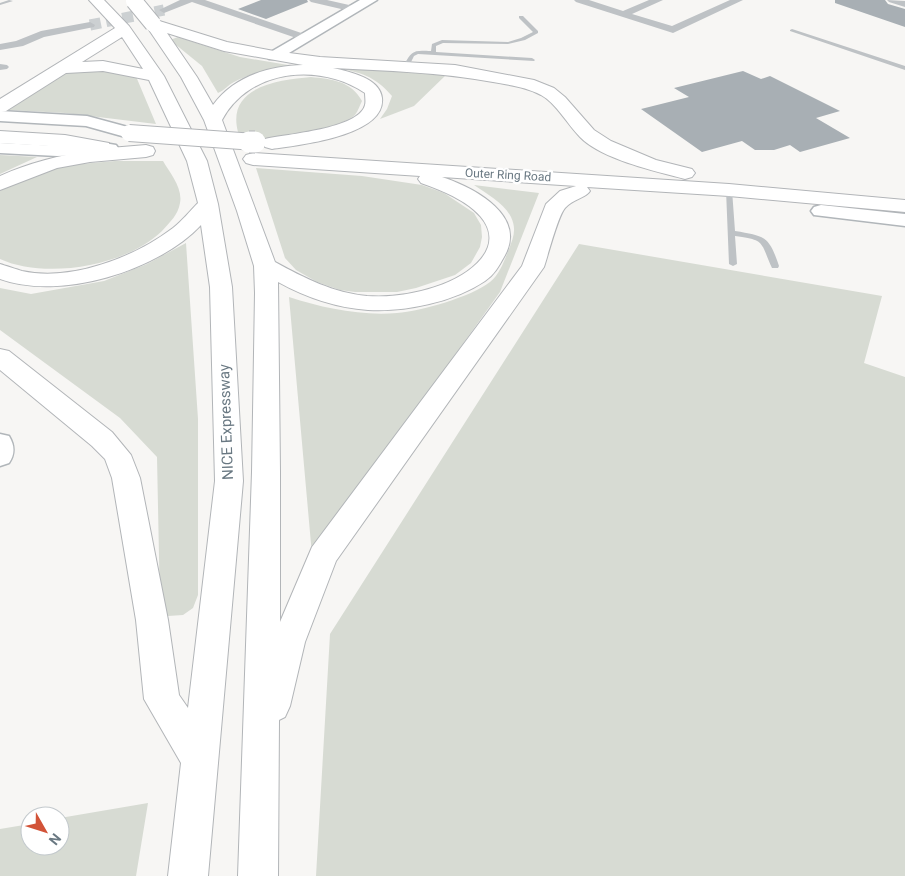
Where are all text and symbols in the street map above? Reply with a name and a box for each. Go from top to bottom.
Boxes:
street label: Outer Ring Road [464,166,552,184]
street label: NICE Expressway [215,364,237,480]
north arrow [20,806,70,856]
text: N [46,830,64,848]

